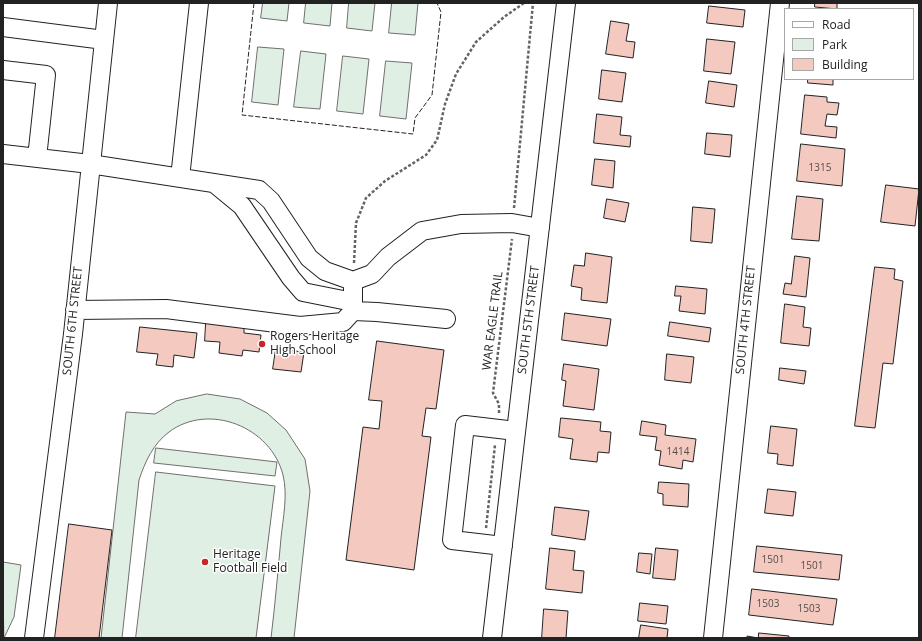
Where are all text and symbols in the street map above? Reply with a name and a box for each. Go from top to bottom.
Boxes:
legend [784,8,914,80]
text: Road [822,16,851,33]
text: Park [822,36,847,53]
text: Building [822,56,867,73]
house number: 1315 [809,162,831,174]
street label: SOUTH 5TH STREET [515,265,543,375]
street label: SOUTH 4TH STREET [733,265,759,375]
street label: SOUTH 6TH STREET [60,266,86,376]
street label: WAR EAGLE TRAIL [480,271,506,371]
place label: Rogers Heritage High School [270,330,359,358]
marker: Rogers Heritage High School [257,339,267,349]
house number: 1414 [667,446,689,458]
place label: Heritage Football Field [213,548,287,576]
house number: 1501 [762,554,784,566]
marker: Heritage Football Field [200,557,210,567]
house number: 1501 [801,560,823,572]
house number: 1503 [757,598,779,610]
house number: 1503 [798,603,820,615]

